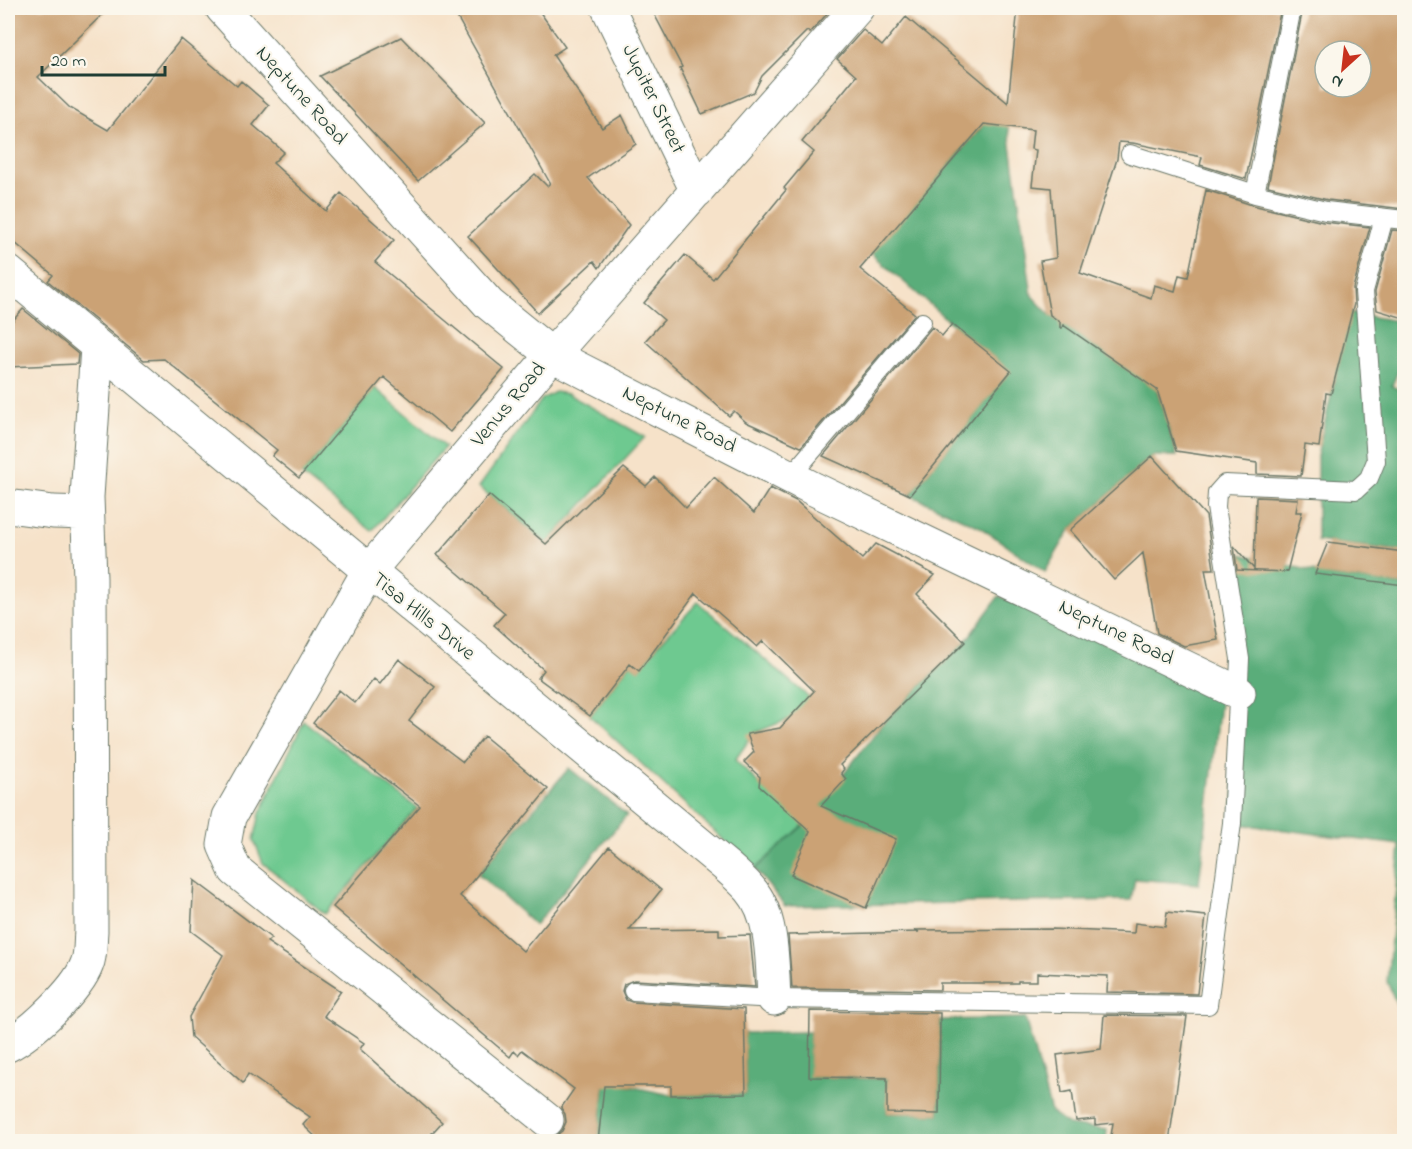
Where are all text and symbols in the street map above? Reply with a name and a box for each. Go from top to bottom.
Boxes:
scale bar [42,39,165,77]
street label: Jupiter Street [614,39,692,159]
north arrow [1313,39,1373,99]
street label: Neptune Road [248,40,354,153]
text: 20 m [51,49,86,75]
text: N [1327,67,1347,94]
street label: Venus Road [464,356,554,455]
street label: Neptune Road [617,378,742,462]
street label: Tisa Hills Drive [365,566,482,669]
street label: Neptune Road [1053,592,1179,674]

